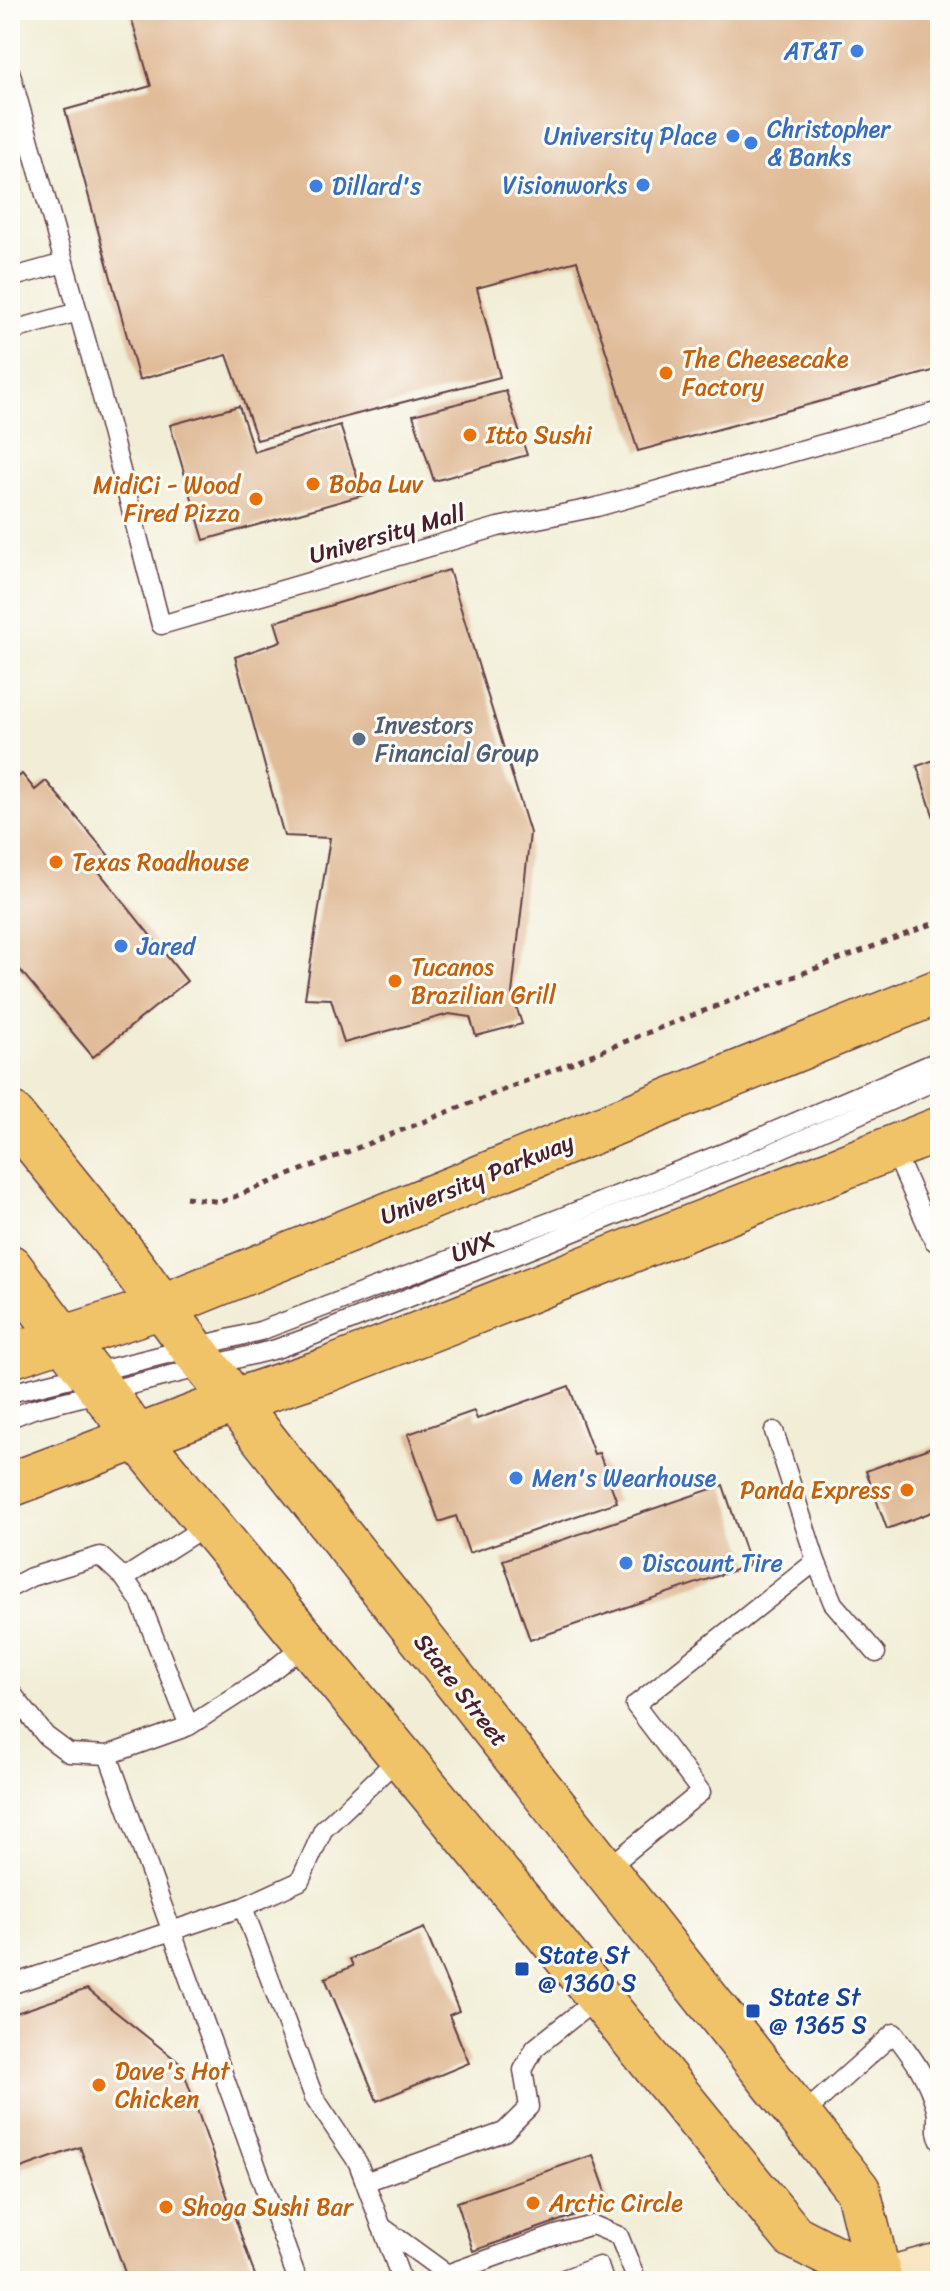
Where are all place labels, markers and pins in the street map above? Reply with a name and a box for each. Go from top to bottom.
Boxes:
place label: AT&T [783,30,842,72]
marker: AT&T [848,42,866,60]
place label: Christopher & Banks [767,108,892,178]
place label: University Place [544,115,717,157]
marker: University Place [724,127,742,145]
marker: Christopher & Banks [742,134,760,152]
place label: Visionworks [502,164,627,206]
place label: Dillard's [332,165,421,207]
marker: Visionworks [634,176,652,194]
marker: Dillard's [307,177,325,195]
place label: The Cheesecake Factory [682,338,849,408]
marker: The Cheesecake Factory [657,364,675,382]
place label: Itto Sushi [485,414,592,456]
marker: Itto Sushi [461,426,479,444]
place label: Boba Luv [329,463,424,505]
place label: MidiCi - Wood Fired Pizza [93,464,242,534]
marker: Boba Luv [304,475,322,493]
marker: MidiCi - Wood Fired Pizza [247,490,265,508]
place label: Investors Financial Group [374,704,539,774]
marker: Investors Financial Group [350,730,368,748]
place label: Texas Roadhouse [72,841,249,883]
marker: Texas Roadhouse [47,853,65,871]
place label: Jared [136,925,196,967]
marker: Jared [112,937,130,955]
place label: Tucanos Brazilian Grill [411,946,557,1016]
marker: Tucanos Brazilian Grill [386,972,404,990]
place label: Men's Wearhouse [532,1457,717,1499]
marker: Men's Wearhouse [507,1469,525,1487]
place label: Panda Express [740,1469,892,1511]
marker: Panda Express [898,1481,916,1499]
place label: Discount Tire [642,1542,783,1584]
marker: Discount Tire [617,1554,635,1572]
place label: State St @ 1360 S [538,1934,636,2004]
marker: State St @ 1360 S [513,1960,531,1978]
place label: State St @ 1365 S [769,1976,867,2046]
marker: State St @ 1365 S [744,2002,762,2020]
place label: Dave's Hot Chicken [115,2050,231,2120]
marker: Dave's Hot Chicken [90,2076,108,2094]
place label: Arctic Circle [548,2182,683,2224]
place label: Shoga Sushi Bar [182,2186,355,2228]
marker: Arctic Circle [524,2194,542,2212]
marker: Shoga Sushi Bar [157,2198,175,2216]

